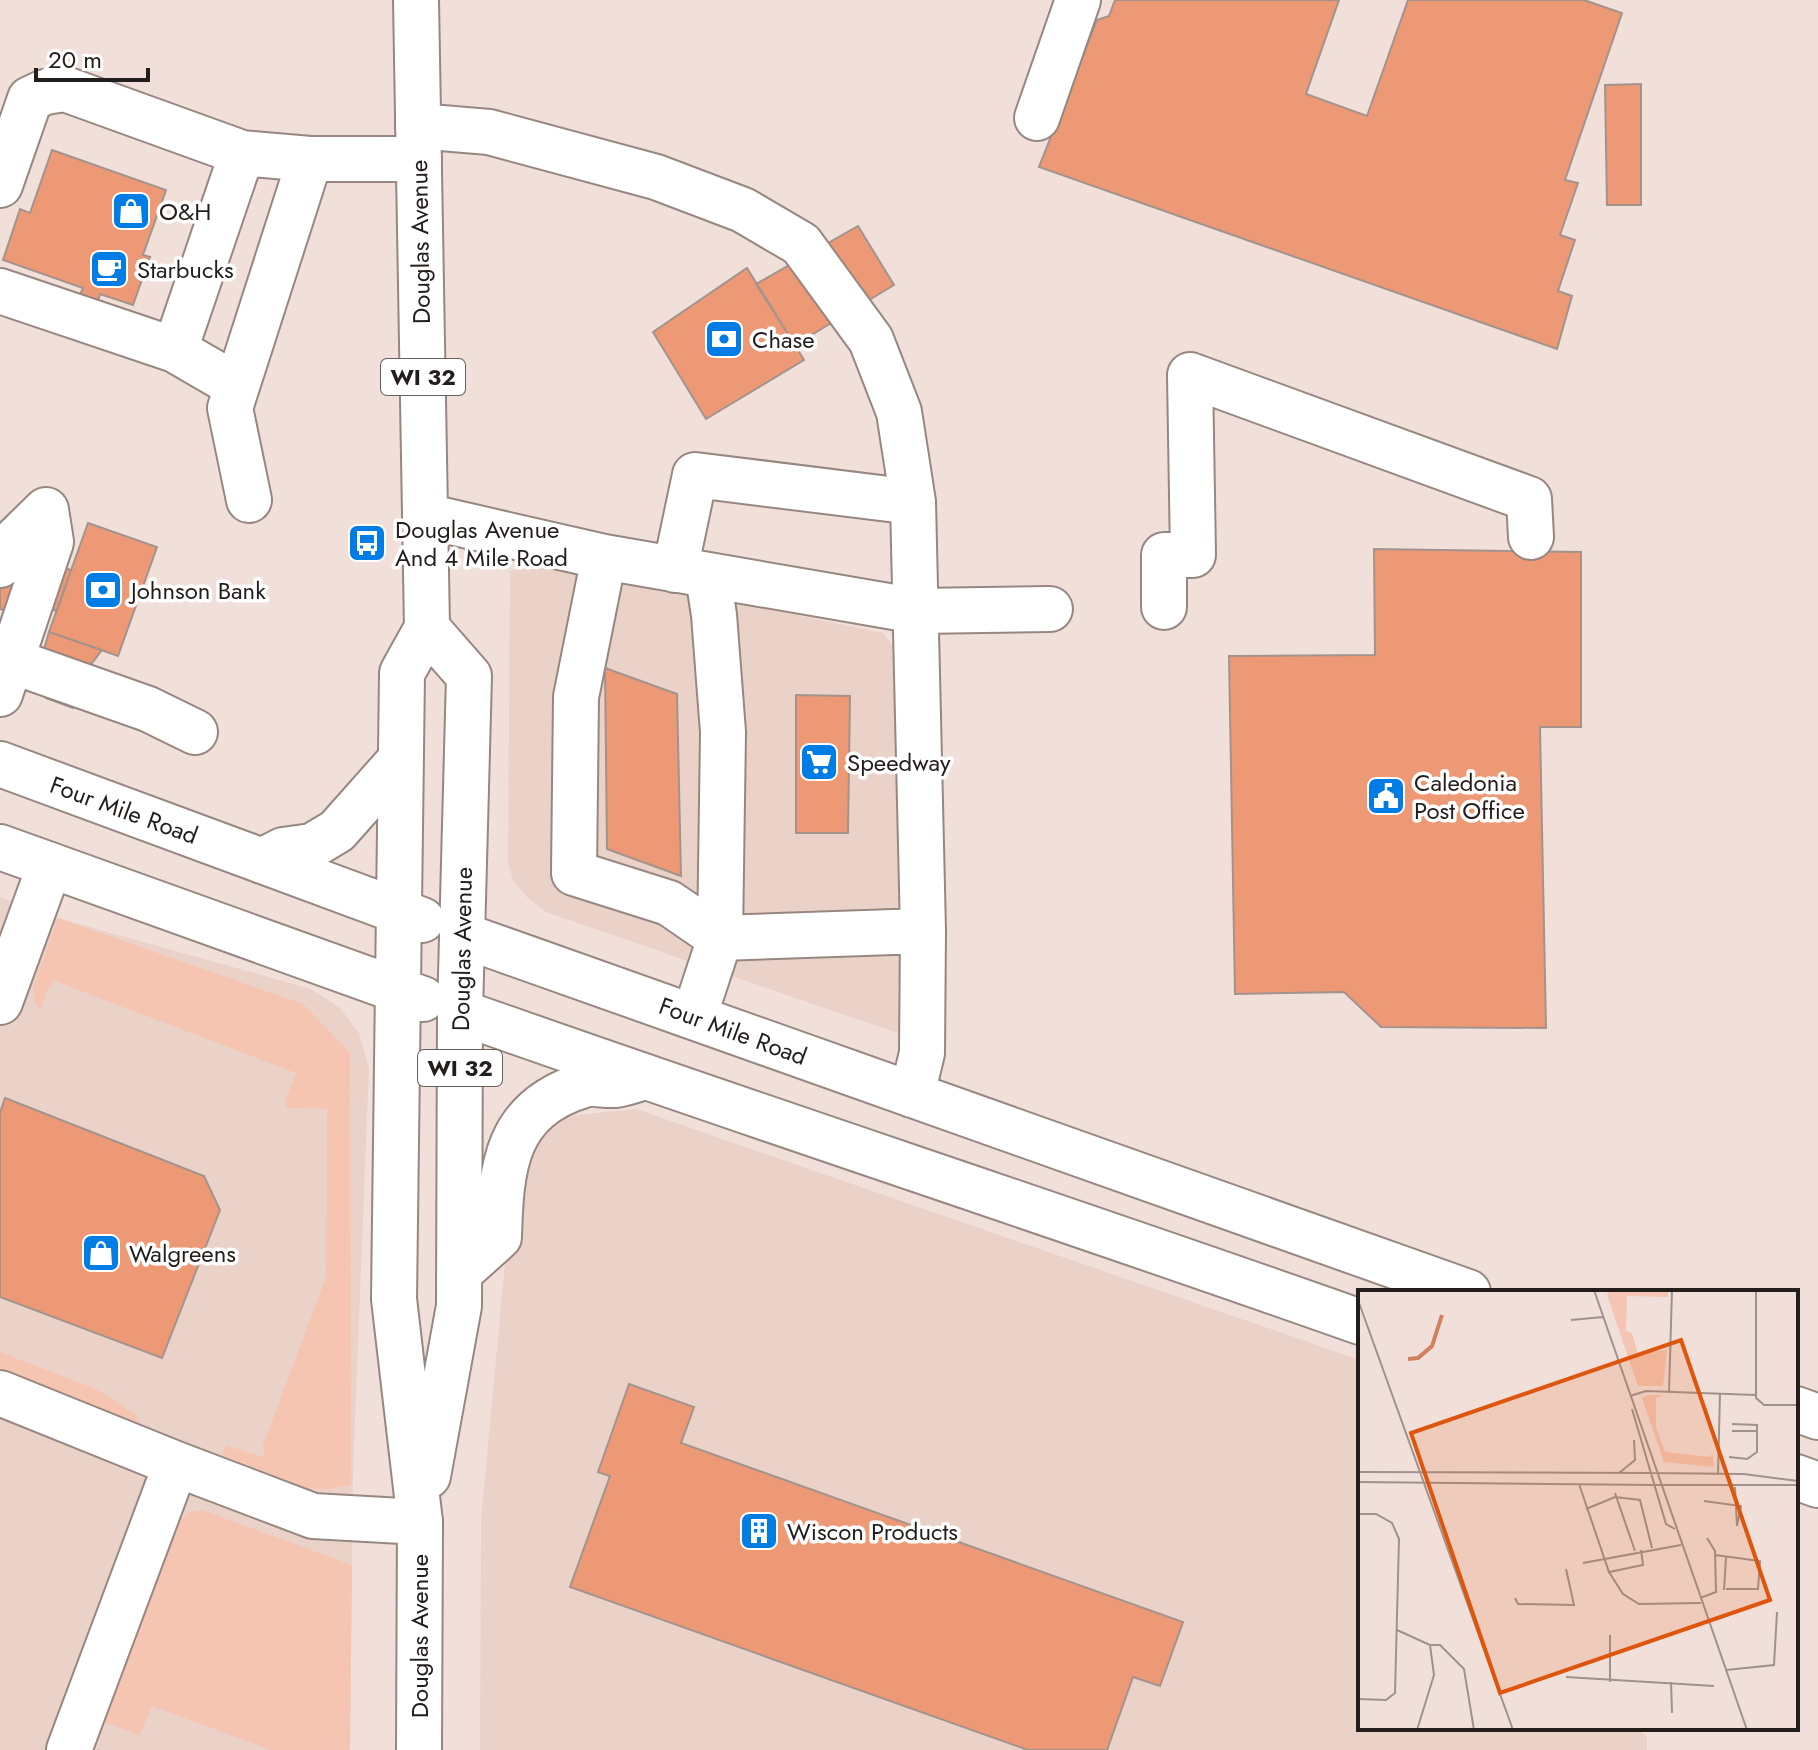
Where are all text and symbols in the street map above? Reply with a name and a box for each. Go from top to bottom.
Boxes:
scale bar [36,32,148,82]
text: 20 m [48,42,102,77]
street label: Douglas Avenue [401,160,439,324]
shop icon: O&H [110,190,152,232]
place label: O&H [159,194,211,229]
cafe icon: Starbucks [88,248,130,290]
place label: Starbucks [137,252,234,287]
bank icon: Chase [703,318,745,360]
place label: Chase [752,322,815,357]
road number: WI 32 [381,359,465,395]
place label: Douglas Avenue And 4 Mile Road [395,512,568,575]
bus stop icon: Douglas Avenue And 4 Mile Road [346,522,388,564]
bank icon: Johnson Bank [82,569,124,611]
place label: Johnson Bank [128,573,266,608]
supermarket icon: Speedway [798,741,840,783]
place label: Speedway [847,745,951,780]
place label: Caledonia Post Office [1414,765,1525,828]
street label: Four Mile Road [45,767,203,853]
public building icon: Caledonia Post Office [1365,775,1407,817]
street label: Douglas Avenue [443,867,481,1031]
street label: Four Mile Road [654,988,812,1074]
road number: WI 32 [418,1050,502,1086]
shop icon: Walgreens [80,1232,122,1274]
place label: Walgreens [129,1236,236,1271]
inset map [1358,1290,1798,1730]
building icon: Wiscon Products [738,1510,780,1552]
place label: Wiscon Products [787,1514,958,1549]
street label: Douglas Avenue [402,1554,437,1718]

